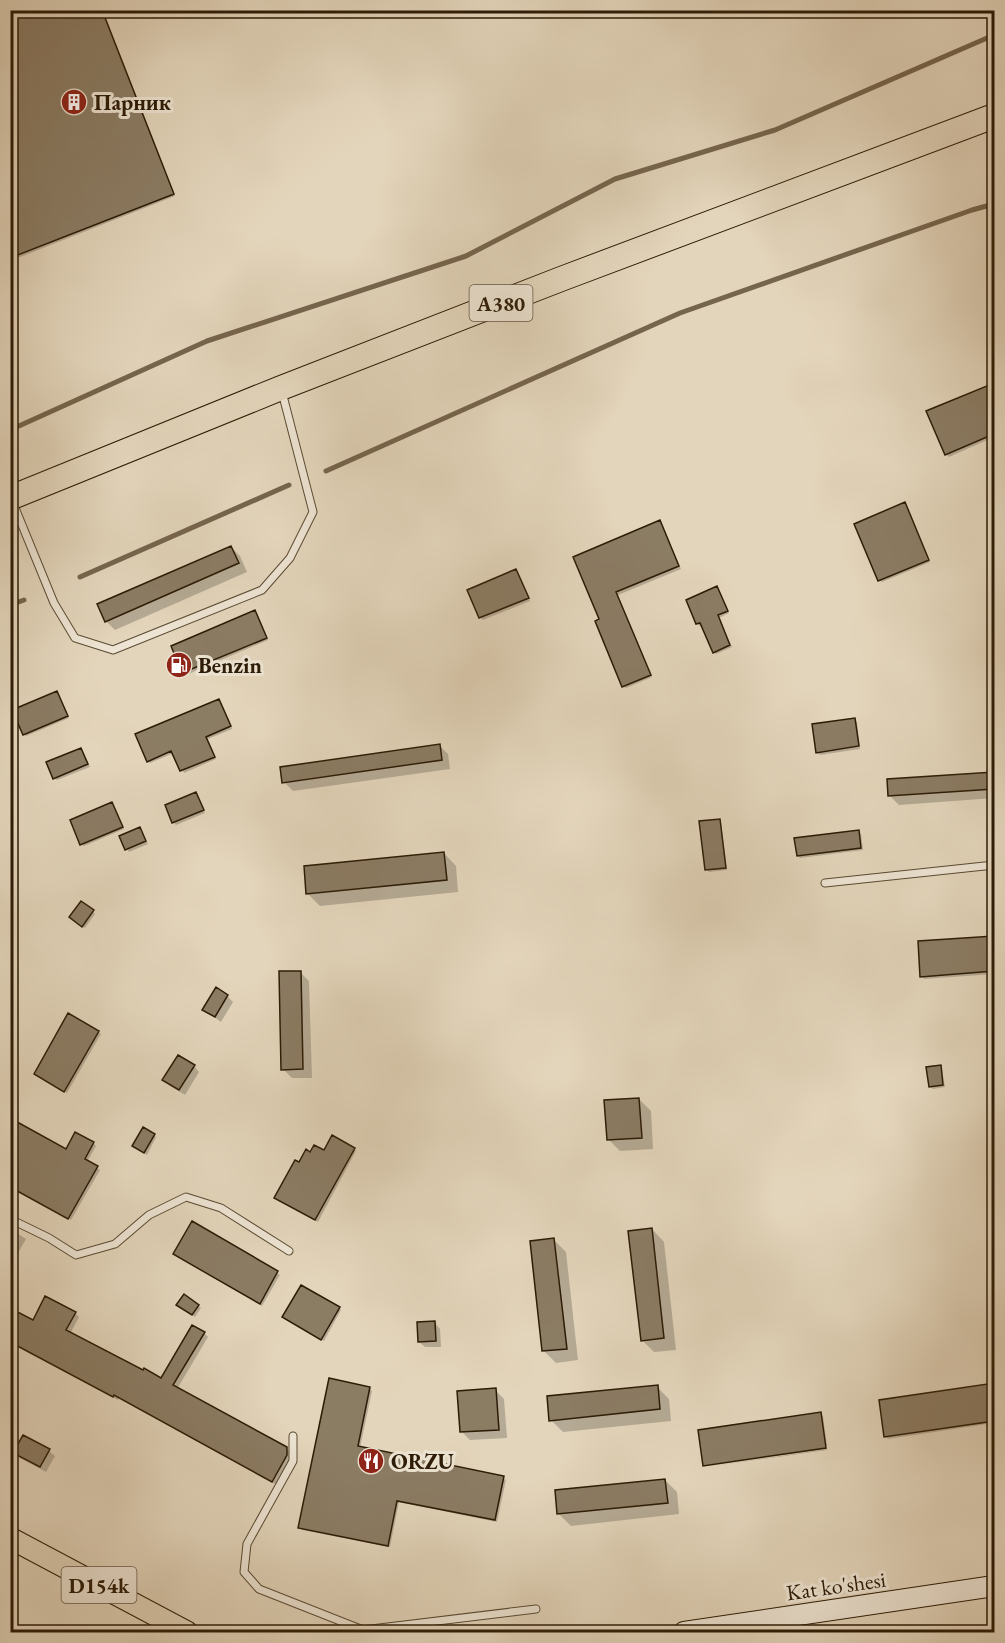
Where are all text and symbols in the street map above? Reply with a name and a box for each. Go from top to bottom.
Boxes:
building icon: Парник [59,87,89,117]
place label: Парник [94,88,172,117]
road number: A380 [470,285,532,321]
fuel station icon: Benzin [164,650,194,680]
place label: Benzin [198,651,263,680]
restaurant icon: ORZU [356,1446,386,1476]
place label: ORZU [391,1447,455,1476]
street label: Kat ko'shesi [784,1565,888,1607]
road number: D154k [62,1567,136,1603]

